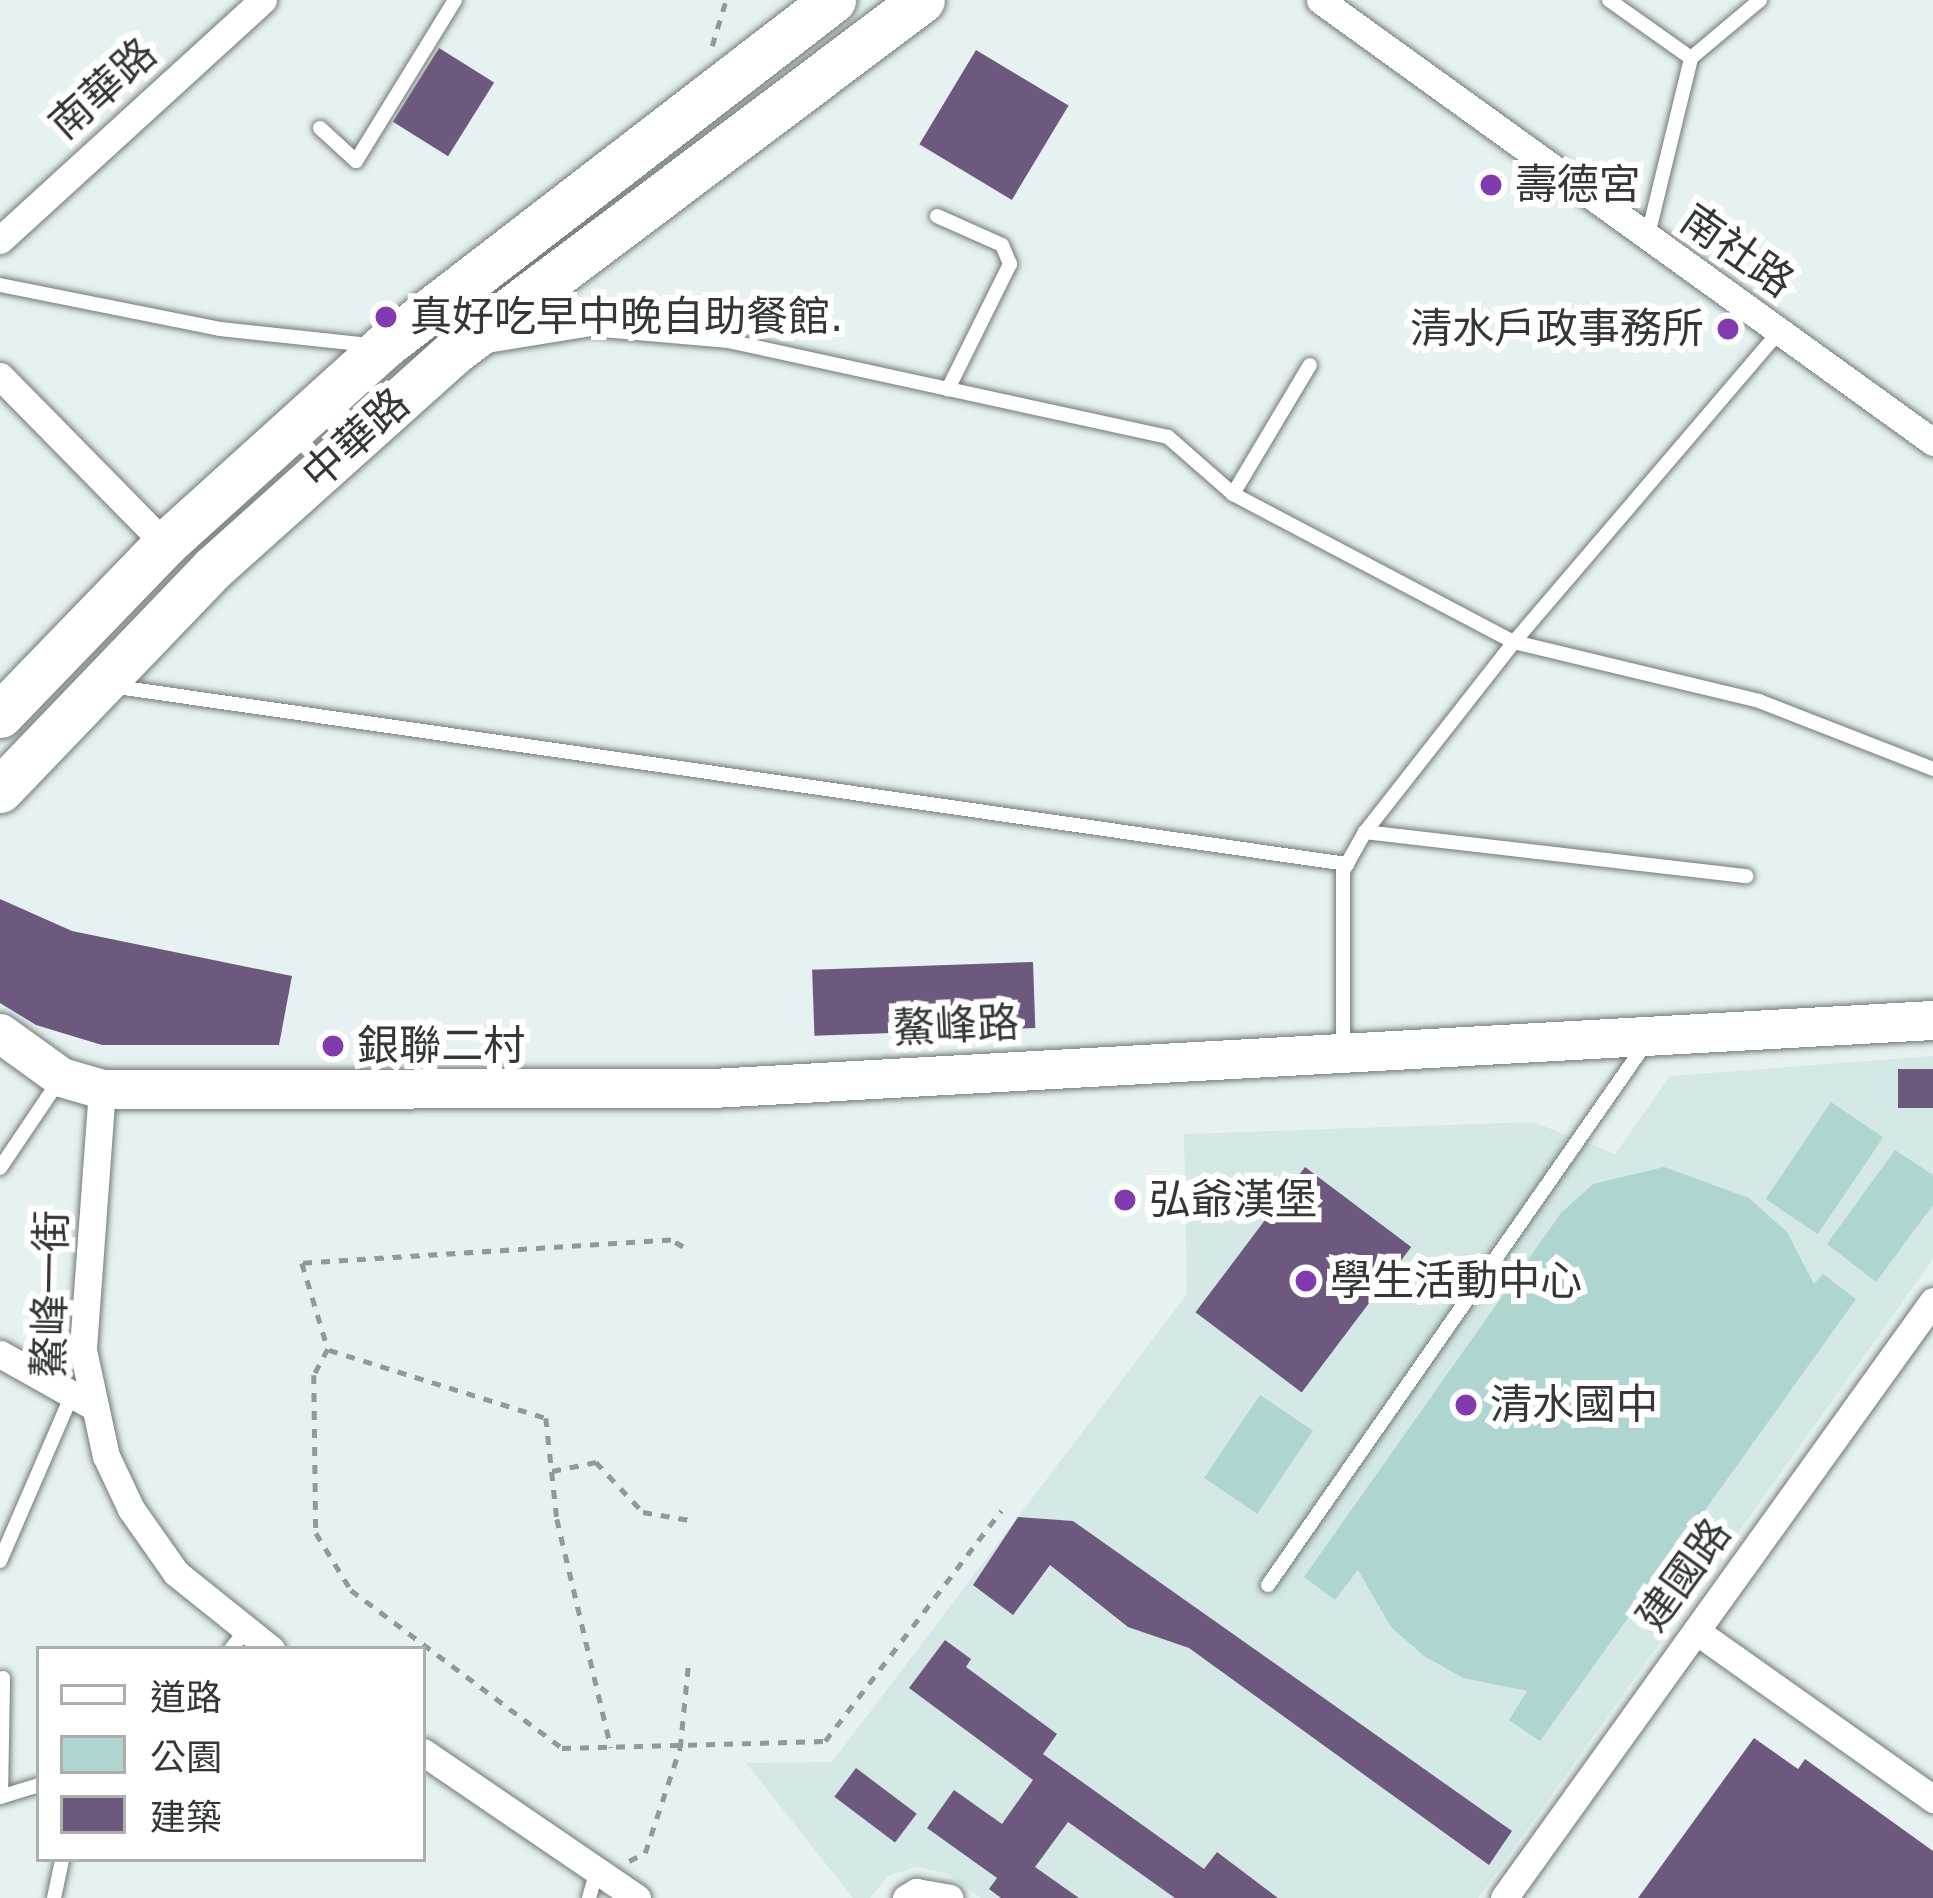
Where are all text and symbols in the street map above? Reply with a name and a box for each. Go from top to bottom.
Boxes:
street label: 南華路 [39,28,167,150]
place label: 壽德宮 [1515,160,1641,210]
marker: 壽德宮 [1478,172,1504,198]
street label: 南社路 [1671,194,1803,308]
place label: 真好吃早中晚自助餐館. [410,292,843,342]
marker: 真好吃早中晚自助餐館. [373,304,399,330]
place label: 清水戶政事務所 [1410,304,1704,354]
marker: 清水戶政事務所 [1715,316,1741,342]
street label: 中華路 [292,378,420,500]
street label: 鰲峰路 [892,998,1020,1054]
place label: 銀聯二村 [357,1021,525,1071]
marker: 銀聯二村 [320,1033,346,1059]
place label: 弘爺漢堡 [1149,1175,1317,1225]
marker: 弘爺漢堡 [1112,1187,1138,1213]
street label: 鰲峰一街 [24,1210,78,1378]
place label: 學生活動中心 [1330,1256,1582,1306]
marker: 學生活動中心 [1293,1268,1319,1294]
place label: 清水國中 [1490,1380,1658,1430]
marker: 清水國中 [1453,1392,1479,1418]
street label: 建國路 [1627,1509,1741,1641]
legend [36,1646,426,1862]
text: 道路 [150,1677,222,1718]
text: 公園 [150,1737,222,1778]
text: 建築 [150,1797,222,1838]

